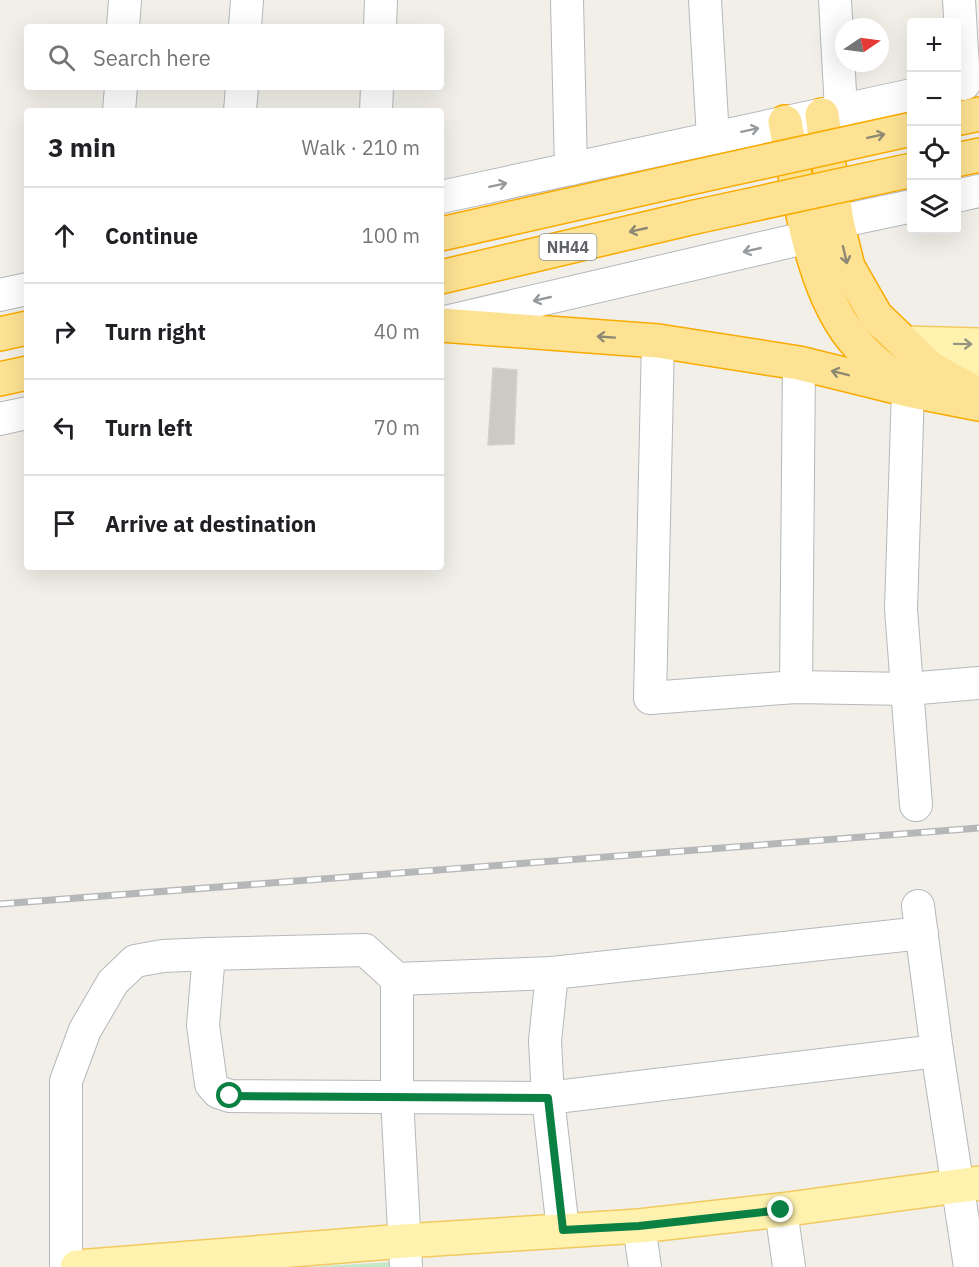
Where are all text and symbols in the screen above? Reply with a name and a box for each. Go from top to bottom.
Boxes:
north arrow [835,18,889,72]
map controls [907,18,961,234]
button: + [907,18,961,72]
search box [24,24,444,90]
icon: search [45,41,78,74]
text: Search here [93,43,211,72]
button: − [907,72,961,126]
one-way arrow [740,124,760,135]
button: locate [907,126,961,180]
text: 3 min [48,130,116,164]
one-way arrow [867,130,886,142]
text: Walk · 210 m [302,134,420,161]
one-way arrow [488,179,507,190]
button: layers [907,180,961,234]
icon: ahead [48,219,81,252]
text: Continue [105,221,198,250]
text: 100 m [362,222,420,249]
one-way arrow [629,225,648,237]
road number: NH44 [540,234,596,260]
one-way arrow [743,245,762,257]
one-way arrow [839,245,851,264]
one-way arrow [532,294,551,306]
icon: right [48,315,81,348]
text: Turn right [105,317,206,346]
text: 40 m [374,318,420,345]
one-way arrow [597,331,616,342]
one-way arrow [952,339,972,350]
one-way arrow [831,367,850,379]
icon: left [48,411,81,444]
text: Turn left [105,413,193,442]
text: 70 m [374,414,420,441]
icon: arrive [48,507,81,540]
text: Arrive at destination [105,509,316,538]
route start [216,1082,242,1108]
route end [767,1196,793,1222]

